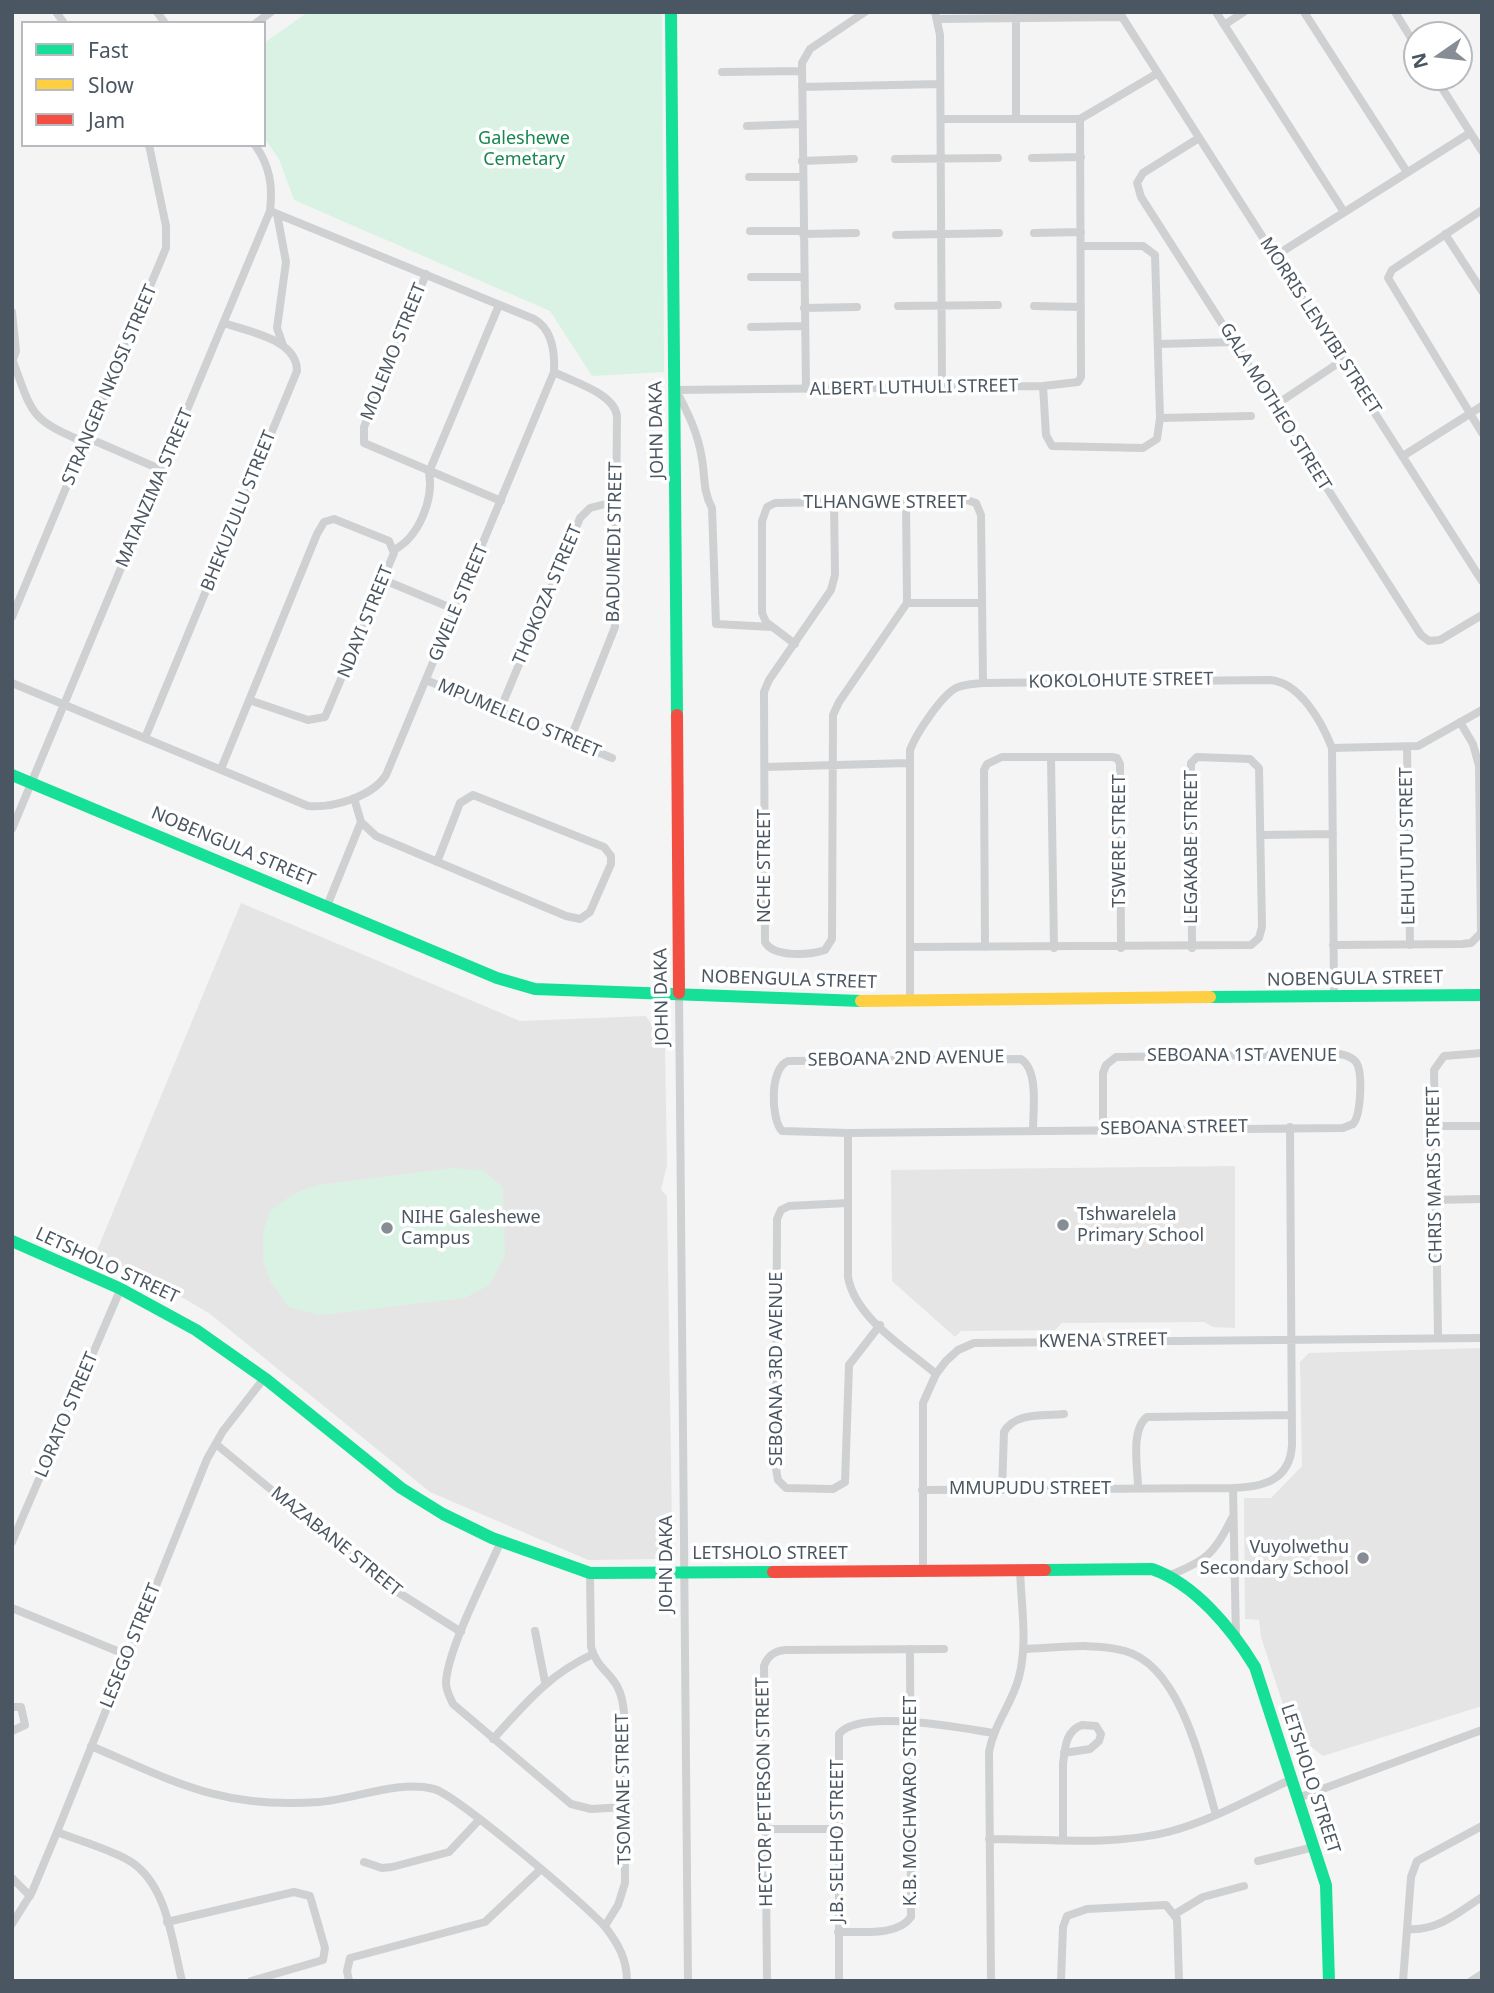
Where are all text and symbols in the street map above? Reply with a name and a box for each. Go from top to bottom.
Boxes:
legend [21,21,266,147]
north arrow [1403,21,1473,91]
text: Fast [88,36,128,64]
text: N [1405,50,1434,71]
text: Slow [88,71,134,99]
text: Jam [88,106,125,134]
park label: Galeshewe Cemetary [478,128,570,170]
street label: MORRIS LENYIBI STREET [1255,234,1385,418]
street label: MOLEMO STREET [357,280,431,424]
street label: STRANGER NKOSI STREET [58,282,162,488]
street label: GALA MOTHEO STREET [1215,319,1335,495]
street label: ALBERT LUTHULI STREET [809,375,1019,401]
street label: JOHN DAKA [645,381,669,479]
street label: MATANZIMA STREET [112,405,198,571]
street label: BHEKUZULU STREET [197,428,281,594]
street label: BADUMEDI STREET [603,461,627,623]
street label: TLHANGWE STREET [803,492,967,514]
street label: THOKOZA STREET [509,522,587,668]
street label: GWELE STREET [425,541,493,665]
street label: NDAYI STREET [334,563,398,681]
street label: KOKOLOHUTE STREET [1028,669,1214,693]
street label: MPUMELELO STREET [434,675,604,763]
street label: LEHUTUTU STREET [1396,767,1420,925]
street label: LEGAKABE STREET [1181,770,1203,924]
street label: TSWERE STREET [1109,774,1131,908]
street label: NOBENGULA STREET [148,803,318,891]
street label: NCHE STREET [754,809,776,923]
street label: JOHN DAKA [650,948,674,1046]
street label: NOBENGULA STREET [701,966,877,994]
street label: NOBENGULA STREET [1267,967,1443,991]
street label: SEBOANA 1ST AVENUE [1147,1045,1337,1067]
street label: SEBOANA 2ND AVENUE [807,1046,1005,1072]
street label: CHRIS MARIS STREET [1423,1086,1447,1264]
street label: SEBOANA STREET [1100,1116,1248,1140]
place label: Tshwarelela Primary School [1077,1204,1204,1246]
place label: NIHE Galeshewe Campus [401,1207,541,1250]
marker: Tshwarelela Primary School [1055,1217,1071,1233]
marker: NIHE Galeshewe Campus [379,1220,395,1236]
street label: LETSHOLO STREET [32,1223,182,1309]
street label: SEBOANA 3RD AVENUE [766,1272,788,1466]
street label: KWENA STREET [1038,1329,1168,1353]
street label: LORATO STREET [31,1349,103,1481]
street label: MMUPUDU STREET [949,1478,1111,1500]
street label: MAZABANE STREET [266,1483,406,1601]
street label: JOHN DAKA [656,1515,678,1613]
place label: Vuyolwethu Secondary School [1200,1537,1349,1580]
street label: LETSHOLO STREET [692,1543,848,1565]
marker: Vuyolwethu Secondary School [1355,1550,1371,1566]
street label: LESEGO STREET [96,1581,166,1711]
street label: HECTOR PETERSON STREET [752,1677,778,1907]
street label: K.B. MOCHWARO STREET [900,1696,922,1906]
street label: LETSHOLO STREET [1276,1702,1344,1856]
street label: TSOMANE STREET [612,1713,636,1865]
street label: J.B. SELEHO STREET [827,1759,849,1923]

